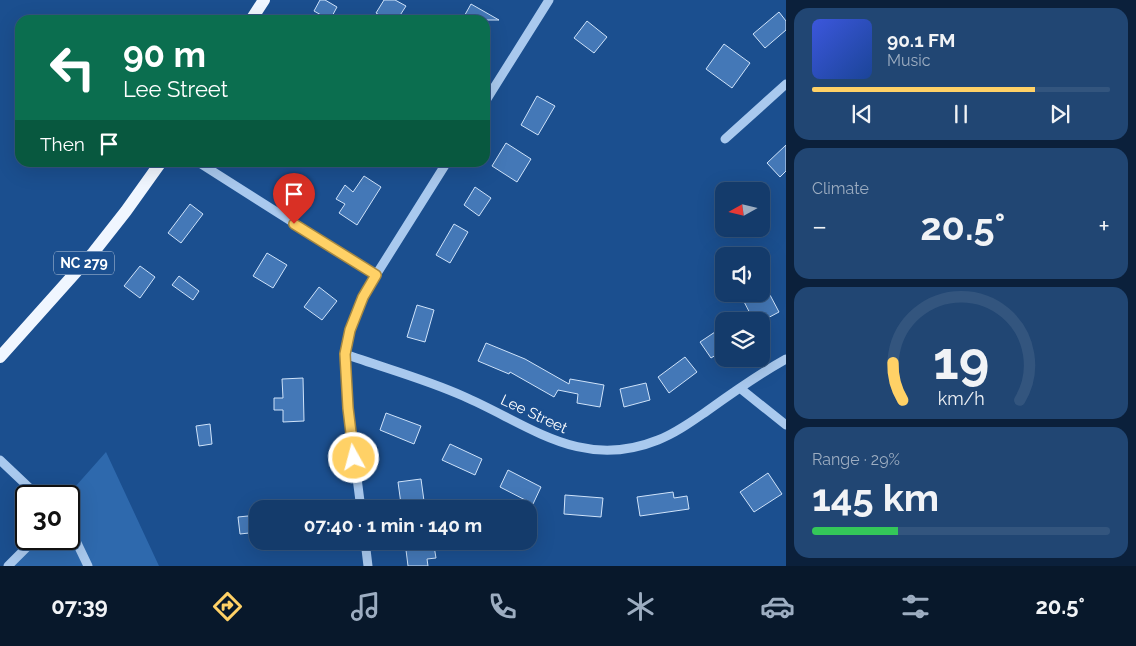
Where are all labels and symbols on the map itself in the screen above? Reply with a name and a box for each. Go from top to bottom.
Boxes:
pin [273,173,315,224]
north arrow [715,182,770,238]
road number: NC 279 [54,252,114,274]
street label: Lee Street [498,391,570,437]
position arrow [327,431,379,483]
speed limit sign: 30 [15,485,80,550]

